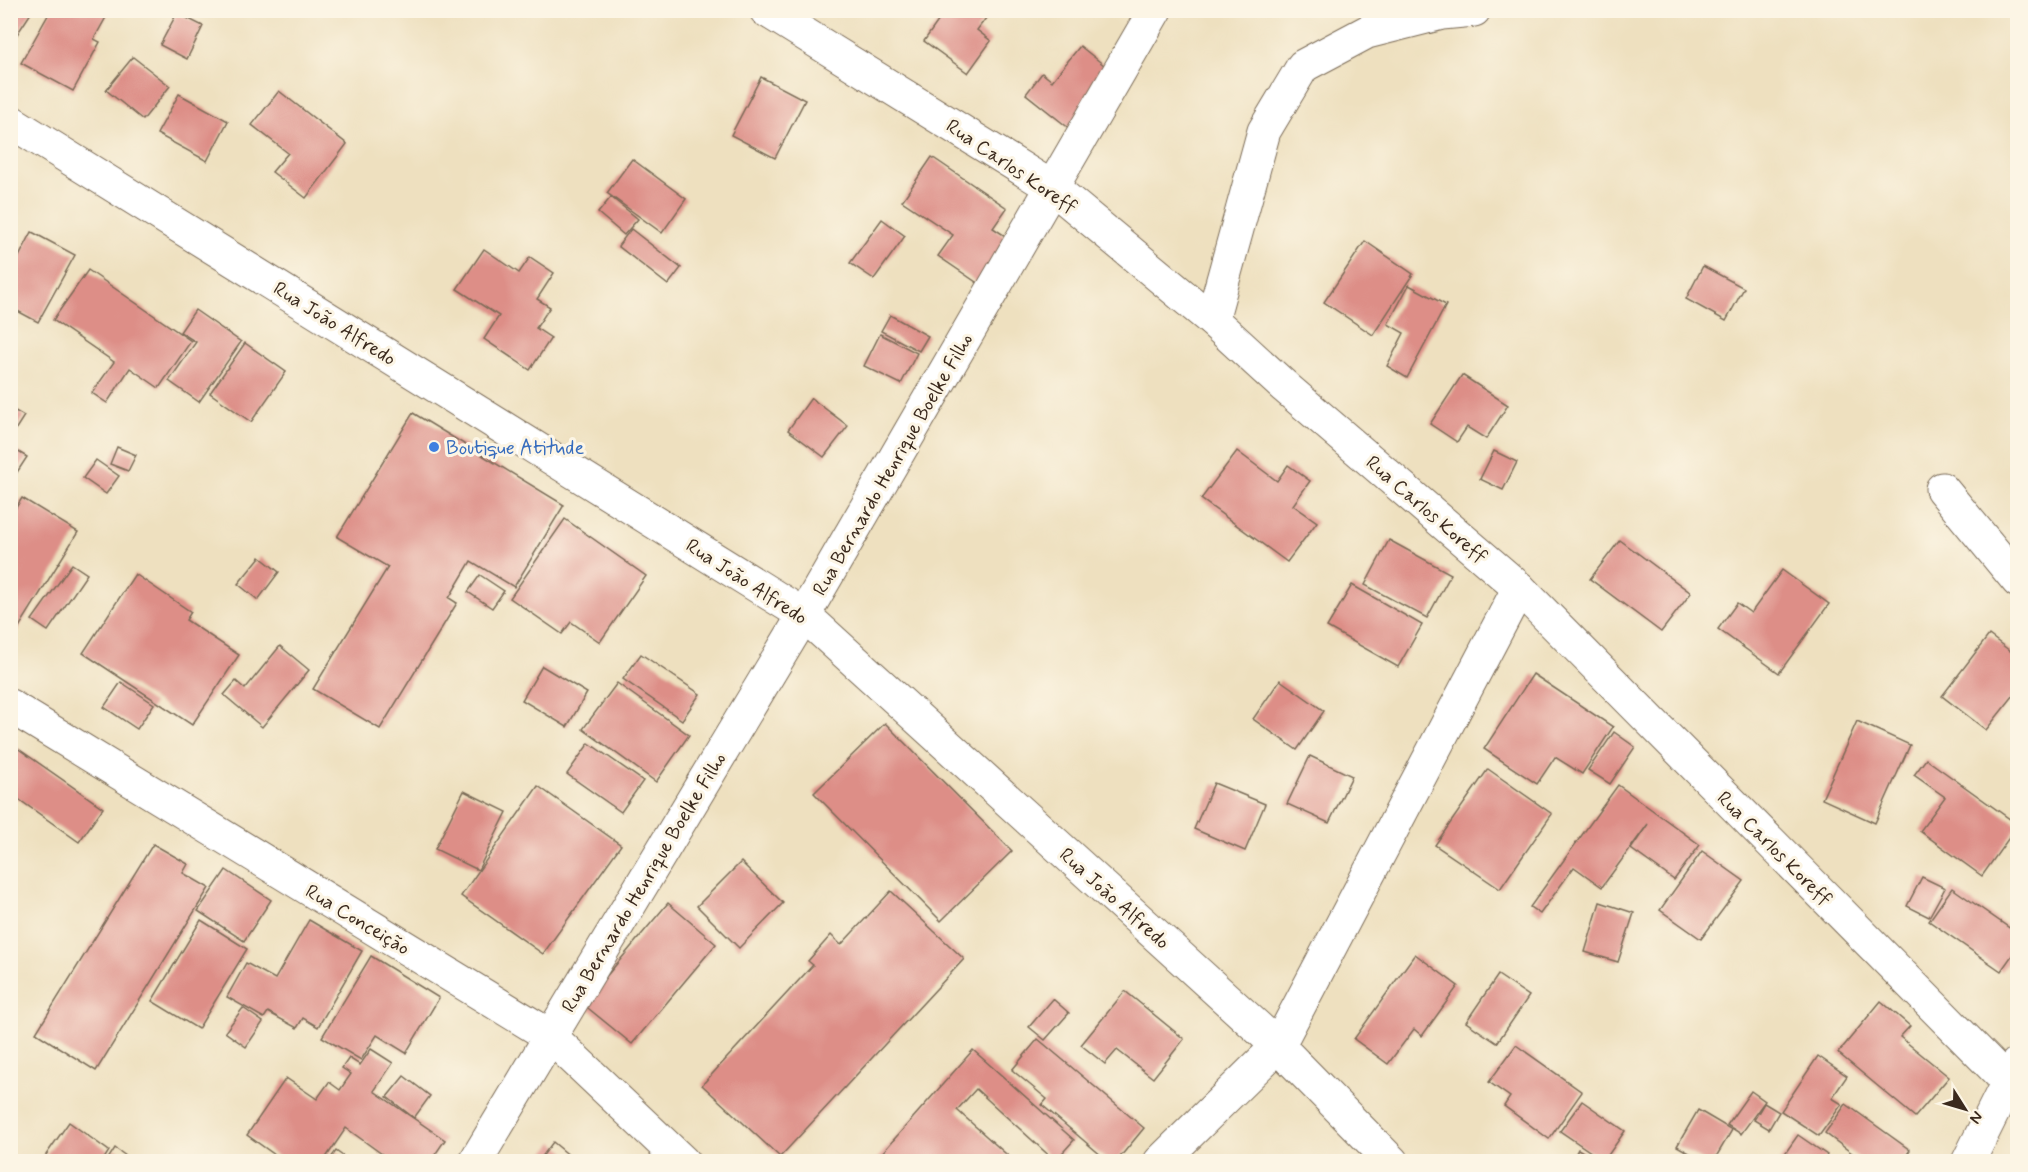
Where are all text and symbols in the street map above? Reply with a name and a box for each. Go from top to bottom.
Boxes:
street label: Rua Carlos Koreff [940,113,1082,221]
street label: Rua João Alfredo [268,276,401,373]
street label: Rua Bernardo Henrique Boelke Filho [807,329,980,601]
place label: Boutique Atitude [446,435,584,462]
marker: Boutique Atitude [427,440,441,454]
street label: Rua Carlos Koreff [1360,450,1493,571]
street label: Rua João Alfredo [680,533,812,632]
street label: Rua Bernardo Henrique Boelke Filho [556,748,733,1018]
street label: Rua Carlos Koreff [1710,786,1838,913]
street label: Rua João Alfredo [1053,842,1175,956]
street label: Rua Conceição [300,878,415,962]
north arrow [1935,1079,1995,1139]
text: N [1964,1107,1987,1128]

